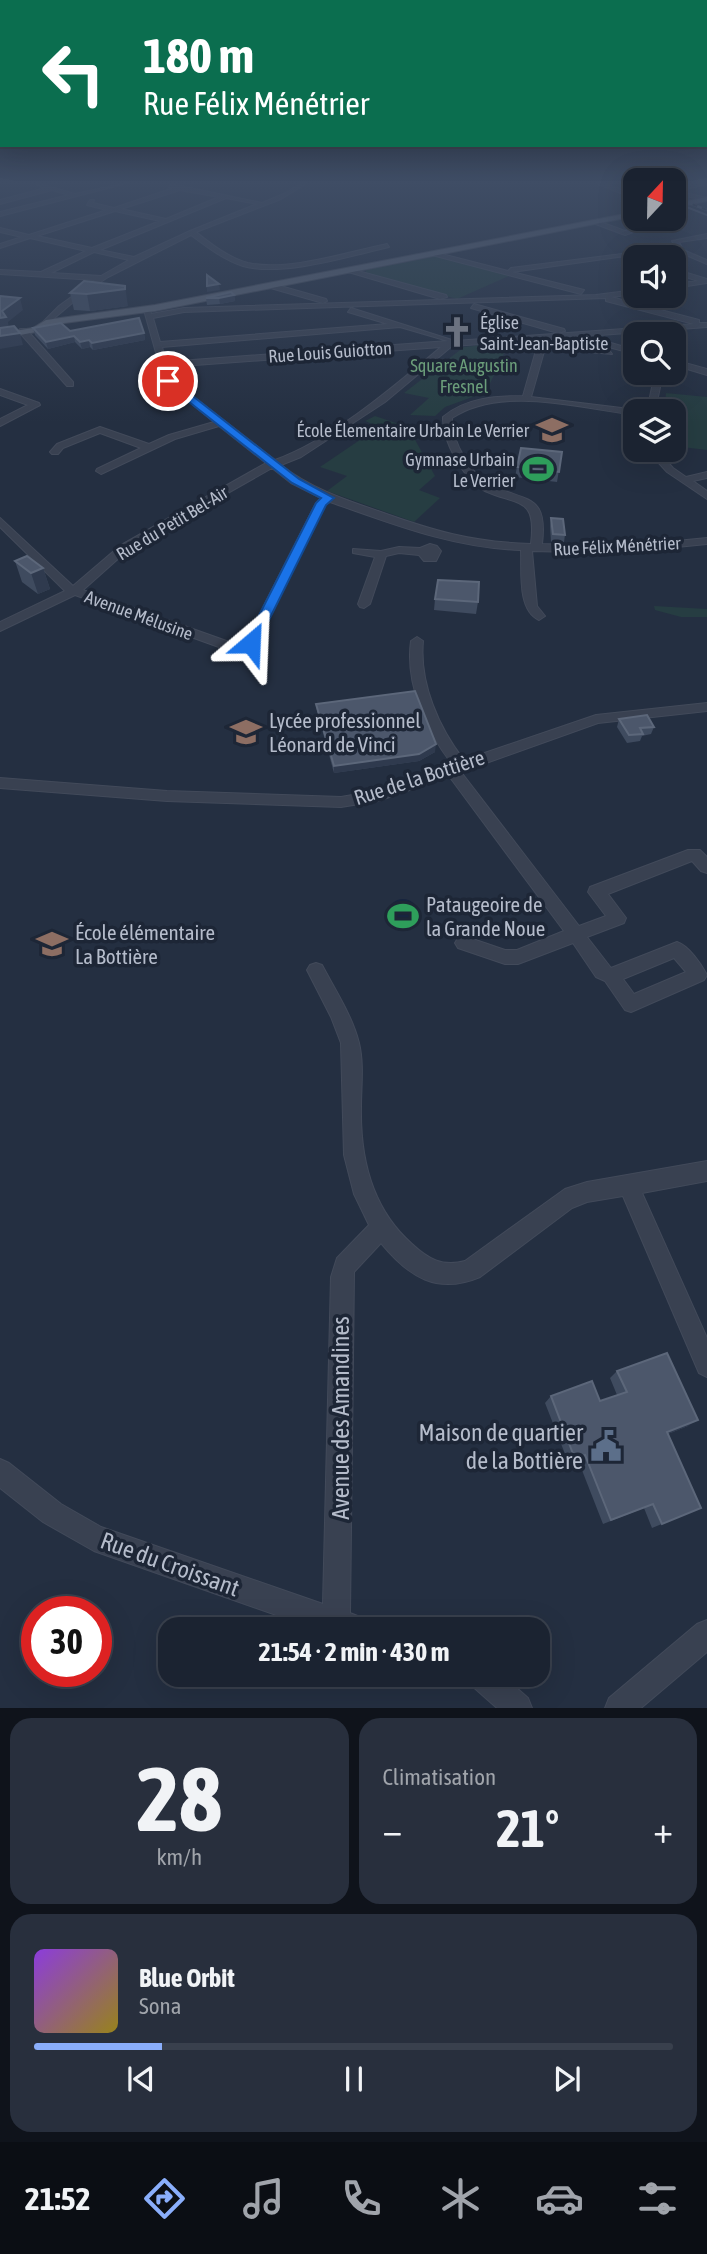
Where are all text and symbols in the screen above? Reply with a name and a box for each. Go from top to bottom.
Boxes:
text: 180 m [143,27,254,83]
icon: left [28,28,119,119]
text: Rue Félix Ménétrier [143,85,369,122]
north arrow [623,168,686,231]
map controls [623,168,686,462]
button: sound [623,245,686,308]
place label: Église Saint-Jean-Baptiste [480,312,608,354]
church icon: Église Saint-Jean-Baptiste [440,315,474,349]
button: search [623,322,686,385]
street label: Rue Louis Guiotton [268,337,392,367]
pin [138,351,198,411]
park label: Square Augustin Fresnel [410,355,518,397]
icon: arrive [149,362,187,400]
button: layers [623,399,686,462]
school or university icon: École Élementaire Urbain Le Verrier [535,413,569,447]
place label: École Élementaire Urbain Le Verrier [297,420,530,441]
place label: Gymnase Urbain Le Verrier [405,449,516,491]
sports icon: Gymnase Urbain Le Verrier [521,452,555,486]
street label: Rue du Petit Bel-Air [113,481,232,564]
street label: Rue Félix Ménétrier [553,532,682,560]
street label: Avenue Mélusine [82,586,196,644]
position arrow [214,606,288,680]
place label: Lycée professionnel Léonard de Vinci [269,708,421,756]
school or university icon: Lycée professionnel Léonard de Vinci [229,715,263,749]
street label: Rue de la Bottière [351,745,487,809]
place label: Pataugeoire de la Grande Noue [426,892,545,940]
sports icon: Pataugeoire de la Grande Noue [386,899,420,933]
place label: École élémentaire La Bottière [75,920,215,968]
school or university icon: École élémentaire La Bottière [35,927,69,961]
street label: Avenue des Amandines [327,1316,354,1520]
place label: Maison de quartier de la Bottière [419,1419,584,1474]
public building icon: Maison de quartier de la Bottière [589,1429,623,1463]
street label: Rue du Croissant [97,1526,243,1602]
speed limit sign: 30 [21,1596,112,1687]
text: 21:54 · 2 min · 430 m [259,1637,449,1667]
text: 28 [136,1746,222,1850]
text: Climatisation [383,1764,496,1790]
text: 21° [496,1798,559,1858]
text: − [383,1808,402,1851]
text: + [653,1808,673,1851]
text: km/h [156,1844,202,1870]
text: Blue Orbit [139,1963,235,1993]
text: Sona [139,1993,181,2019]
icon: previous [122,2060,160,2098]
icon: pause [335,2060,373,2098]
icon: next [548,2060,586,2098]
icon: directions [140,2174,189,2223]
icon: music [239,2174,288,2223]
icon: phone [337,2174,386,2223]
icon: climate [436,2174,485,2223]
icon: car [535,2174,584,2223]
icon: filters [633,2174,682,2223]
text: 21:52 [25,2180,91,2217]

